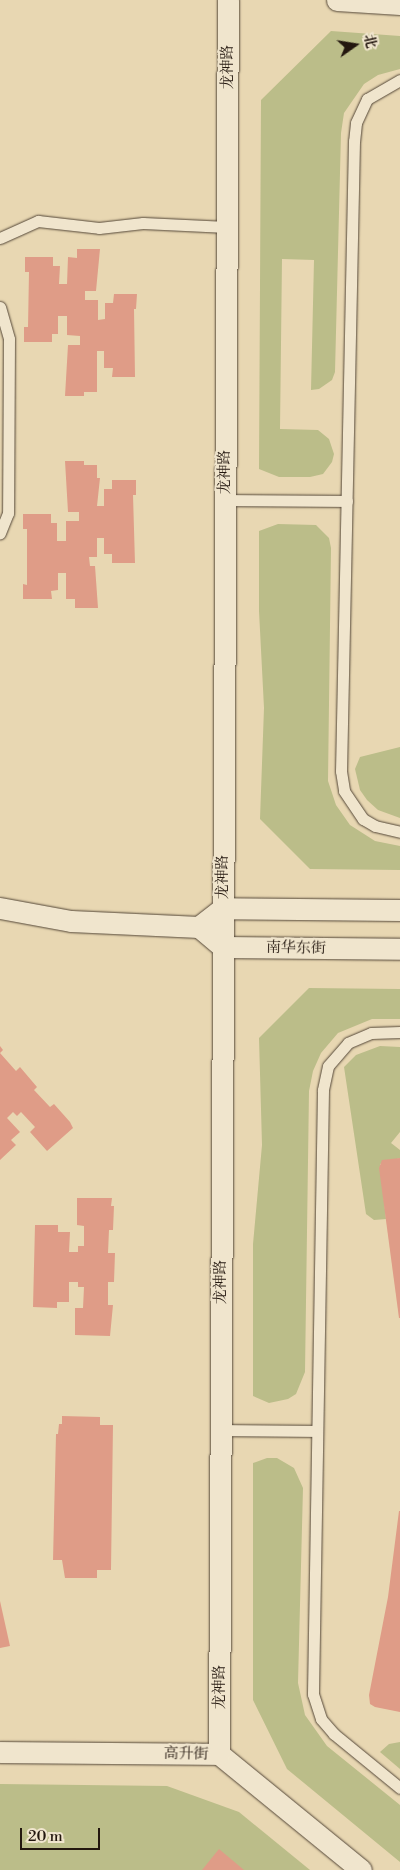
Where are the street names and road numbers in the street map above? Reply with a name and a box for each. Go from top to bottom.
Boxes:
street label: 龙神路 [219,45,237,89]
street label: 龙神路 [216,450,234,494]
street label: 龙神路 [214,855,232,899]
street label: 南华东街 [266,938,326,958]
street label: 龙神路 [212,1260,230,1304]
street label: 龙神路 [211,1665,229,1709]
street label: 高升街 [163,1745,209,1763]

